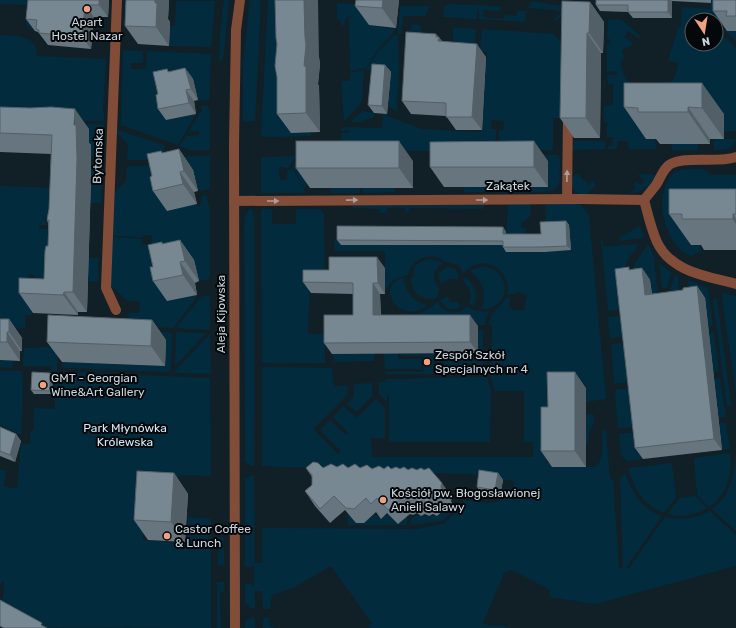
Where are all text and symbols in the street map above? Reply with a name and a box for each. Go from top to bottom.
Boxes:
marker: Apart Hostel Nazar [82,4,92,14]
north arrow [684,12,724,52]
place label: Apart Hostel Nazar [51,15,123,43]
text: N [701,34,711,48]
street label: Bytomska [90,128,106,184]
one-way arrow [564,169,570,182]
street label: Zakątek [486,179,531,193]
one-way arrow [346,197,359,203]
one-way arrow [476,197,489,203]
one-way arrow [267,198,280,204]
street label: Aleja Kijowska [214,275,228,353]
place label: Zespół Szkół Specjalnych nr 4 [435,348,528,376]
marker: Zespół Szkół Specjalnych nr 4 [422,357,432,367]
place label: GMT - Georgian Wine&Art Gallery [51,371,145,399]
marker: GMT - Georgian Wine&Art Gallery [38,380,48,390]
park label: Park Młynówka Królewska [83,421,167,449]
place label: Kościół pw. Błogosławionej Anieli Salawy [391,486,540,514]
marker: Kościół pw. Błogosławionej Anieli Salawy [378,495,388,505]
place label: Castor Coffee & Lunch [175,522,251,550]
marker: Castor Coffee & Lunch [162,531,172,541]

